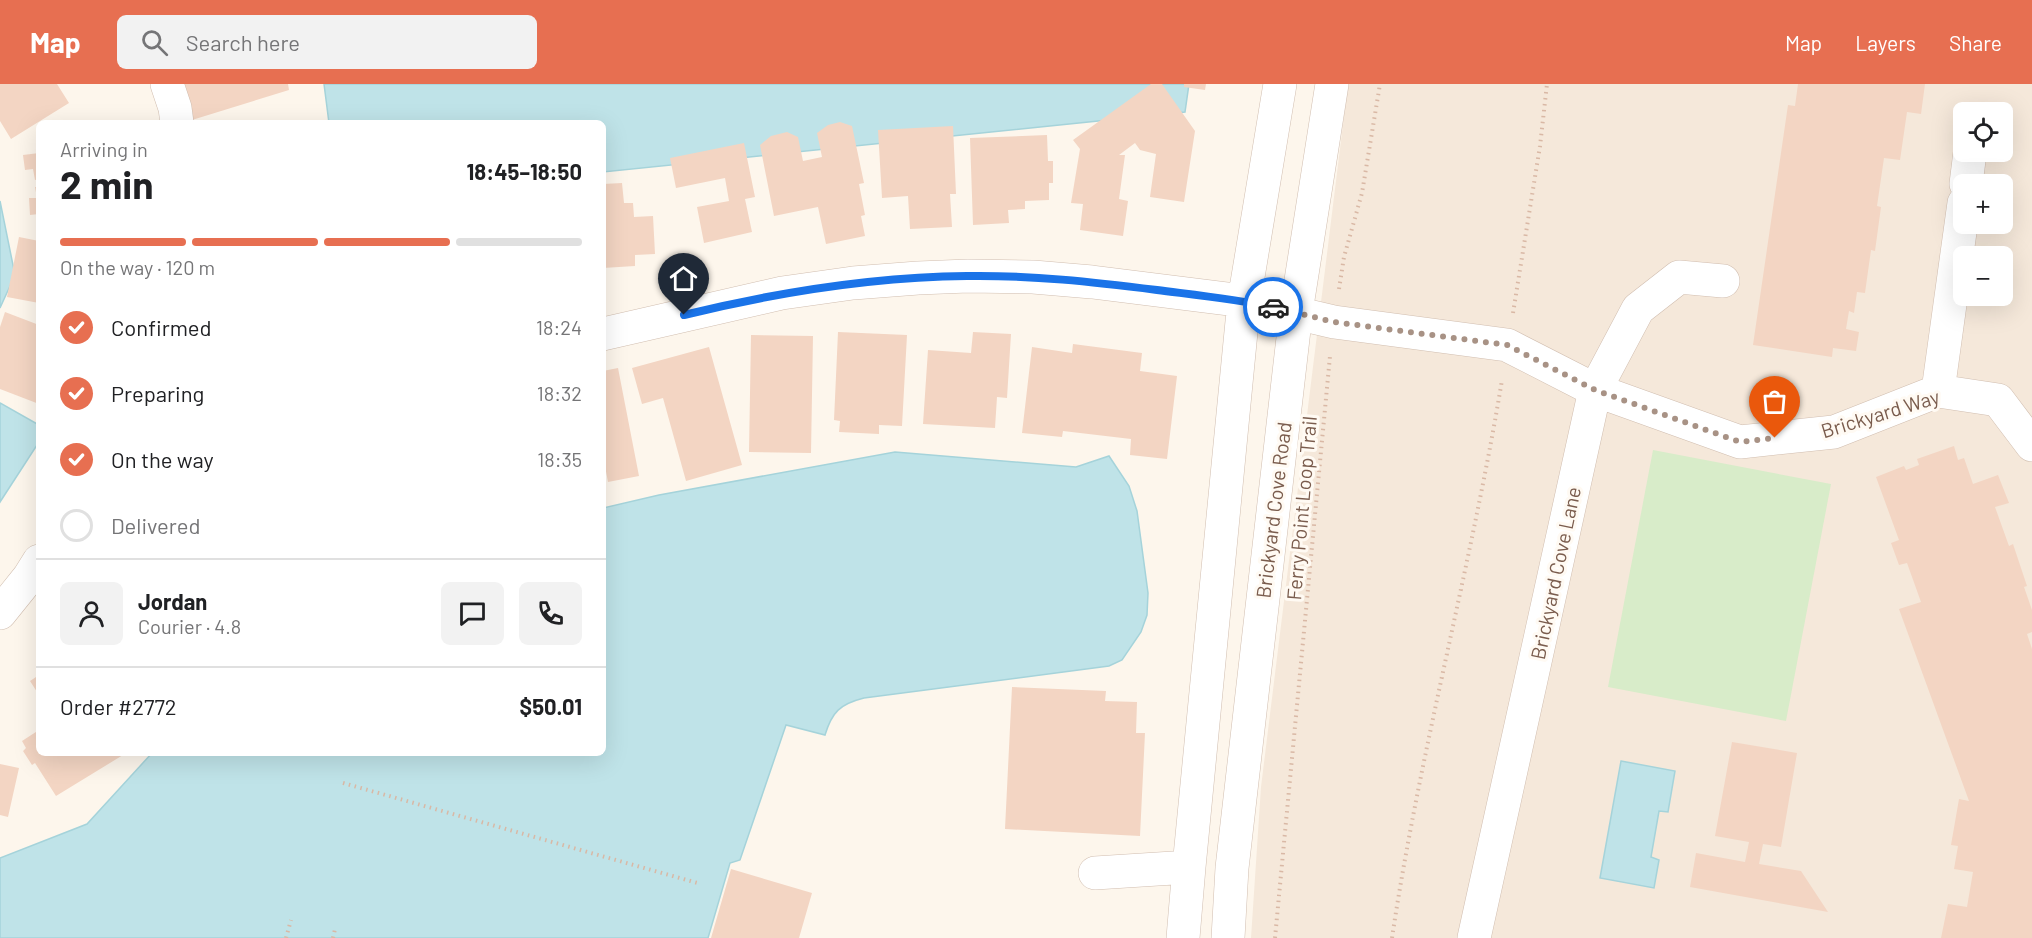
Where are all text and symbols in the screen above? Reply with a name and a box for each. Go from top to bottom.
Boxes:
search box [117,15,537,69]
text: Map [30,25,81,59]
icon: search [138,26,171,59]
text: Search here [186,29,300,55]
text: Map [1785,30,1822,55]
text: Layers [1855,30,1916,55]
text: Share [1949,30,2002,55]
map controls [1953,102,2013,306]
button: locate [1953,102,2013,162]
text: Arriving in [60,137,148,161]
text: 18:45–18:50 [467,158,582,184]
text: 2 min [60,160,153,207]
button: + [1953,174,2013,234]
button: − [1953,246,2013,306]
pin [658,253,709,315]
text: On the way · 120 m [60,255,215,279]
icon: home [667,262,700,295]
courier [1243,277,1303,337]
icon: car [1257,291,1290,324]
icon: check [60,311,93,344]
text: Confirmed [111,314,211,340]
text: 18:24 [536,315,582,339]
pin [1749,376,1800,438]
icon: check [60,377,93,410]
text: Preparing [111,380,204,406]
text: 18:32 [537,381,582,405]
street label: Brickyard Way [1818,384,1942,442]
icon: bag [1758,385,1791,418]
street label: Ferry Point Loop Trail [1281,415,1321,601]
street label: Brickyard Cove Road [1250,421,1296,599]
icon: check [60,443,93,476]
text: On the way [111,446,214,472]
text: 18:35 [537,447,582,471]
street label: Brickyard Cove Lane [1525,484,1585,662]
text: Delivered [111,512,200,538]
button: person [60,582,123,645]
button: chat [441,582,504,645]
button: phone [519,582,582,645]
text: Jordan [138,588,207,614]
text: Courier · 4.8 [138,614,241,638]
text: Order #2772 [60,693,177,719]
text: $50.01 [520,693,582,719]

